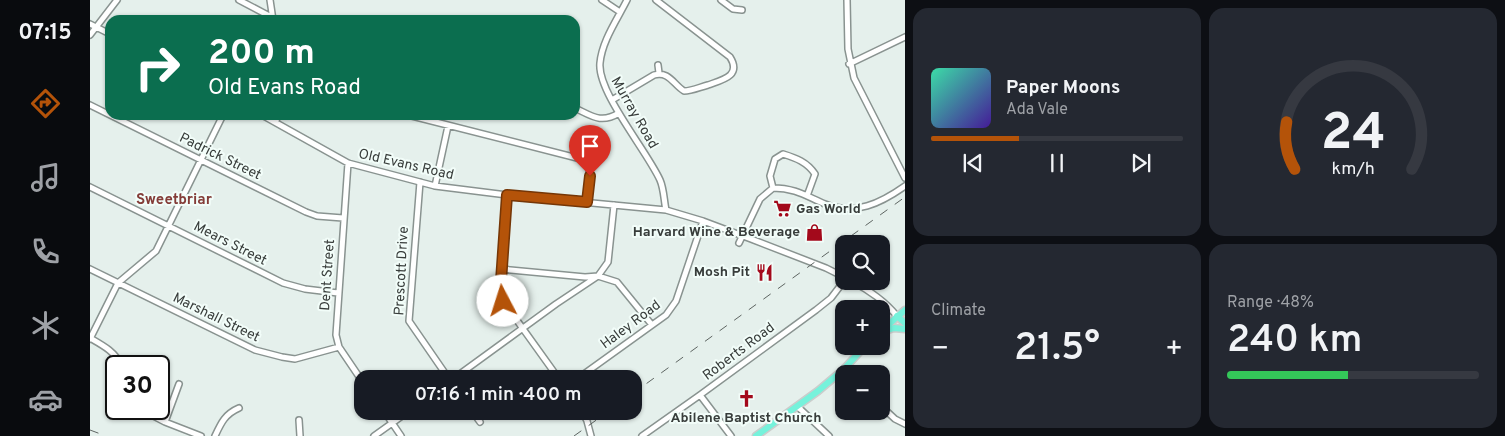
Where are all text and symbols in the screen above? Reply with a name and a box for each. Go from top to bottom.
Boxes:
text: 07:15 [18,20,72,47]
text: 200 m [208,32,315,76]
icon: right [125,35,190,100]
street label: Murray Road [607,74,661,152]
text: Old Evans Road [208,75,361,102]
text: Paper Moons [1006,76,1120,100]
icon: directions [28,86,63,121]
text: Ada Vale [1006,100,1068,120]
text: 24 [1320,102,1386,168]
pin [569,125,611,176]
street label: Padrick Street [176,130,264,184]
icon: arrive [576,132,604,160]
street label: Old Evans Road [357,146,455,184]
icon: previous [959,149,987,177]
icon: pause [1043,149,1071,177]
icon: next [1127,149,1155,177]
text: km/h [1331,158,1375,181]
icon: music [28,160,63,195]
district label: Sweetbriar [136,191,213,210]
supermarket icon: Gas World [772,199,792,219]
place label: Gas World [796,201,861,218]
street label: Mears Street [191,218,269,270]
shop icon: Harvard Wine & Beverage [804,222,824,242]
place label: Harvard Wine & Beverage [633,224,800,241]
street label: Prescott Drive [391,226,413,316]
icon: phone [28,234,63,269]
map controls [835,235,890,420]
button: search [835,235,890,290]
street label: Dent Street [317,239,339,311]
restaurant icon: Mosh Pit [754,262,774,282]
place label: Mosh Pit [694,264,750,281]
position arrow [476,274,528,326]
street label: Marshall Street [170,290,262,346]
text: Range · 48% [1227,293,1314,313]
street label: Haley Road [598,297,664,353]
button: + [835,300,890,355]
text: Climate [931,301,986,321]
icon: climate [28,308,63,343]
text: 240 km [1227,317,1362,366]
street label: Roberts Road [700,319,778,385]
text: 21.5° [1014,325,1100,374]
text: − [931,332,949,368]
text: + [1165,332,1183,368]
speed limit sign: 30 [105,355,170,420]
button: − [835,365,890,420]
icon: car [28,382,63,417]
text: 07:16 · 1 min · 400 m [415,383,581,407]
church icon: Abilene Baptist Church [736,388,756,408]
place label: Abilene Baptist Church [671,410,822,427]

